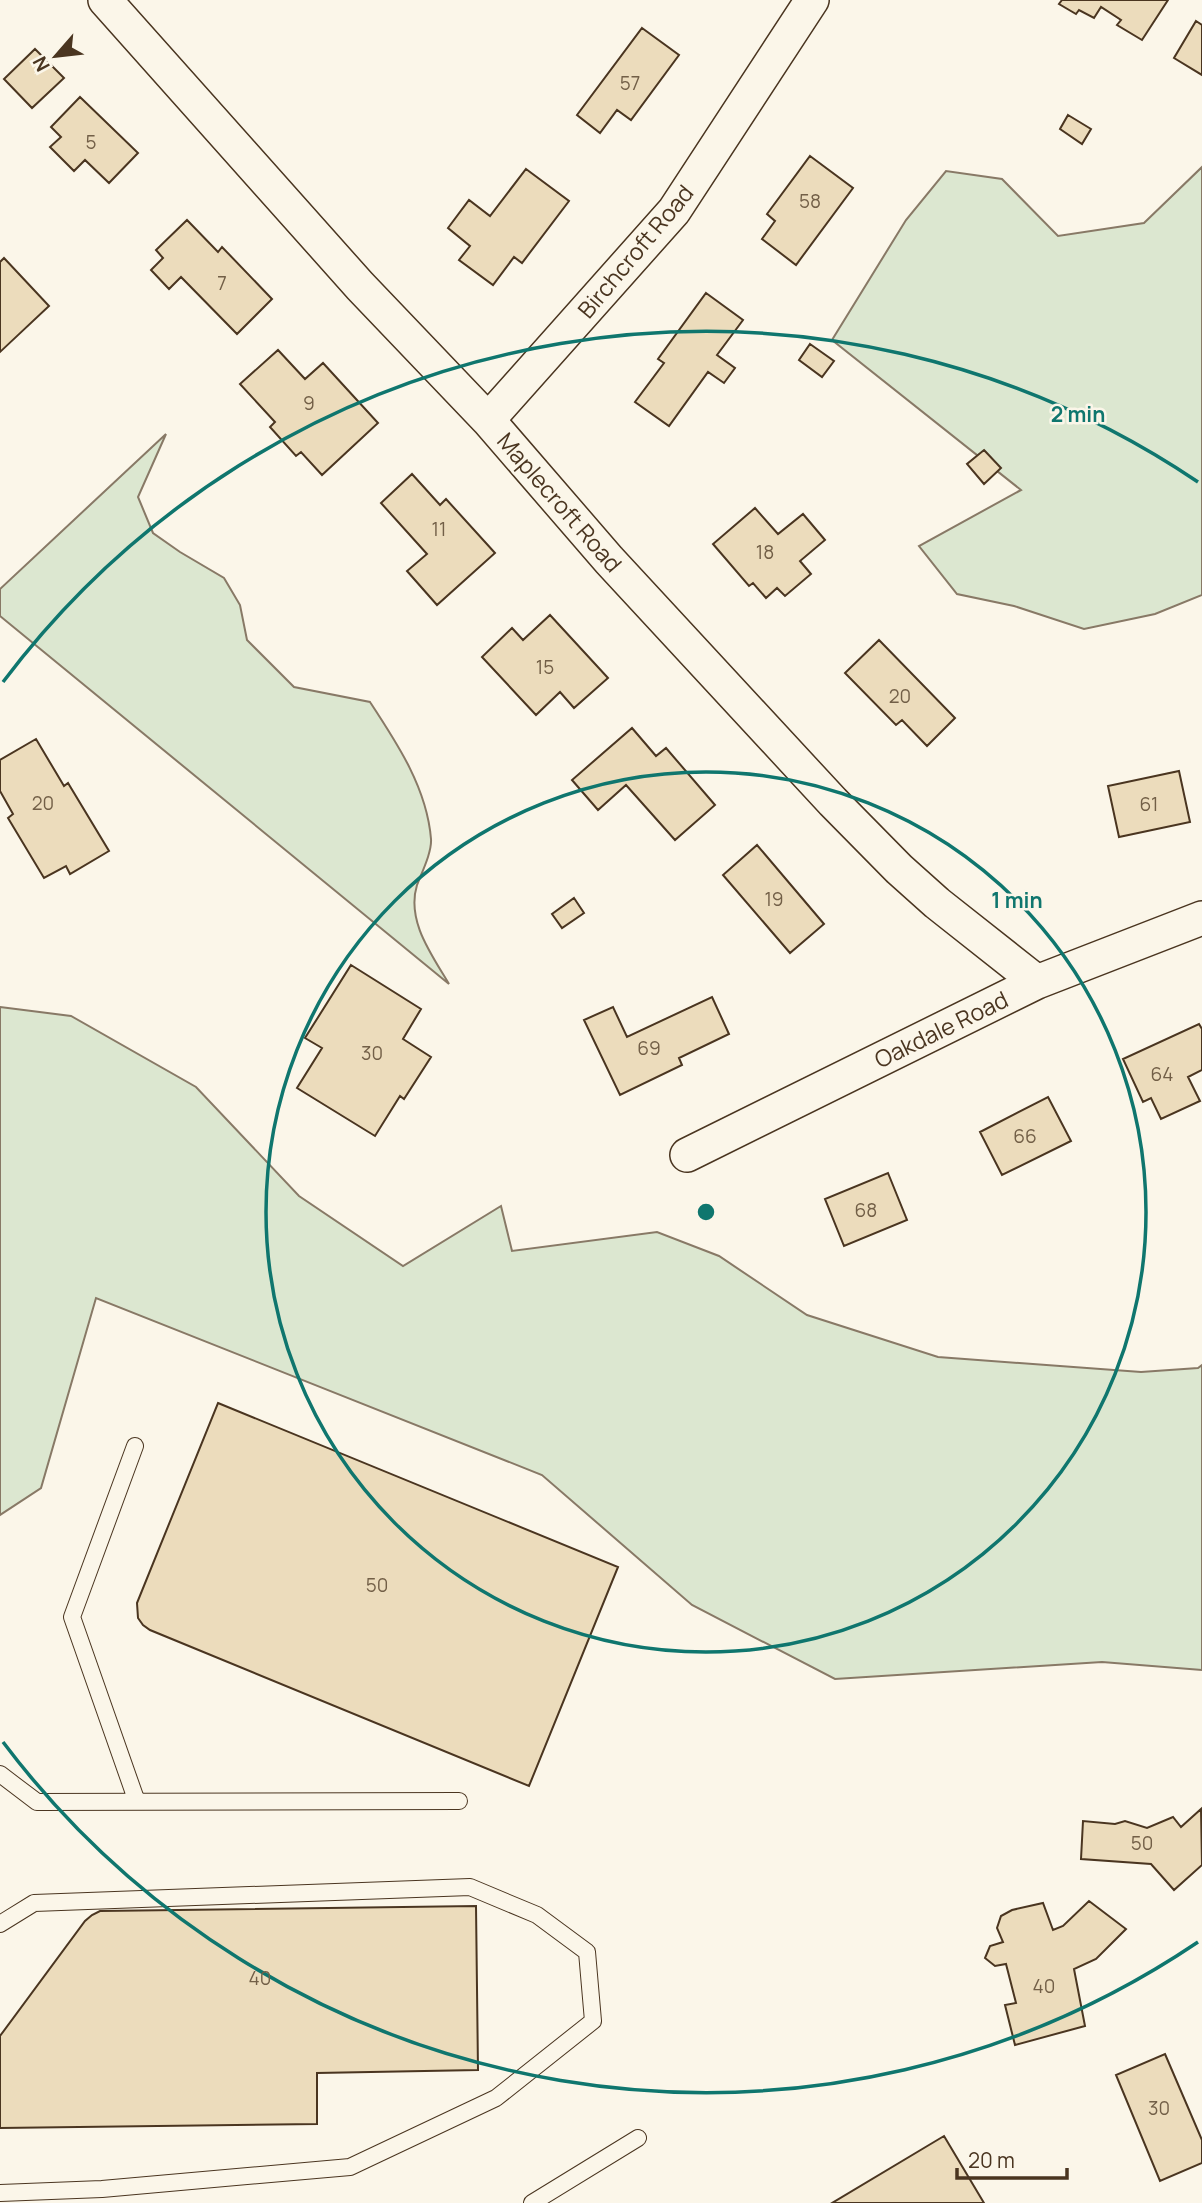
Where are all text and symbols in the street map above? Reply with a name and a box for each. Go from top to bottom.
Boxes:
north arrow [21,21,91,91]
text: N [26,52,56,76]
house number: 57 [620,70,640,96]
house number: 5 [86,129,97,155]
street label: Birchcroft Road [570,178,700,324]
house number: 58 [799,188,821,214]
house number: 7 [217,270,227,296]
house number: 9 [303,390,315,416]
text: 2 min [1051,400,1105,428]
street label: Maplecroft Road [490,425,630,579]
house number: 11 [432,516,446,542]
house number: 18 [756,539,774,565]
house number: 15 [536,654,554,680]
house number: 20 [889,683,911,709]
house number: 20 [32,790,54,816]
house number: 61 [1140,791,1158,817]
house number: 19 [764,886,784,912]
text: 1 min [991,886,1043,914]
street label: Oakdale Road [869,983,1013,1075]
house number: 69 [637,1035,661,1061]
house number: 30 [361,1040,383,1066]
house number: 64 [1151,1061,1174,1087]
house number: 66 [1013,1123,1037,1149]
house number: 68 [855,1197,877,1223]
centre of rings [694,1200,718,1224]
house number: 50 [366,1572,388,1598]
house number: 50 [1131,1830,1153,1856]
house number: 40 [249,1965,271,1991]
house number: 40 [1033,1973,1055,1999]
house number: 30 [1148,2095,1170,2121]
scale bar [957,2136,1067,2180]
text: 20 m [968,2146,1015,2174]

